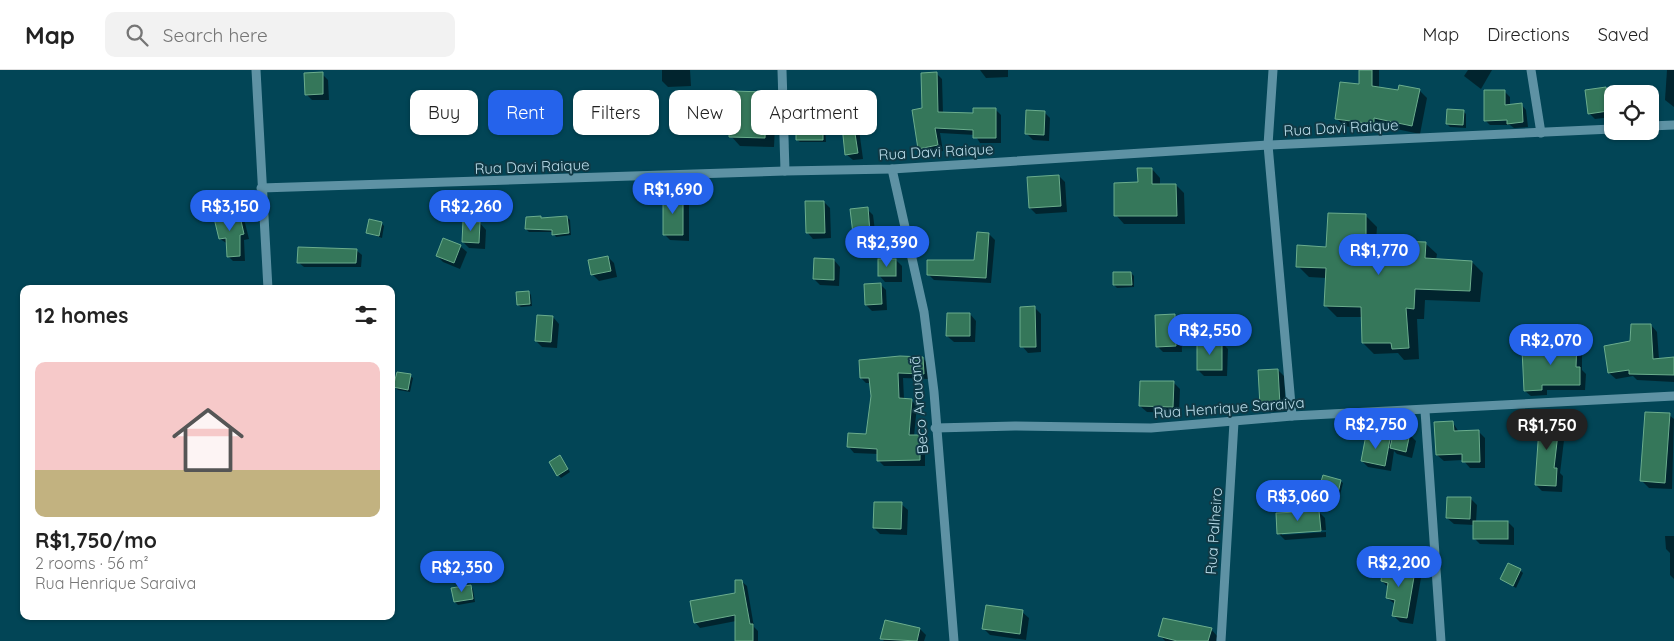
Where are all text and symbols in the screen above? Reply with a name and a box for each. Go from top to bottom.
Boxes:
search box [105,12,455,57]
text: Map [25,20,75,50]
icon: search [123,21,151,49]
text: Search here [163,23,268,47]
text: Map [1422,23,1459,46]
text: Directions [1487,23,1570,46]
text: Saved [1598,23,1649,46]
map controls [1604,85,1659,140]
button: locate [1604,85,1659,140]
chip: Buy [410,90,478,135]
chip: Rent [488,90,563,135]
chip: Filters [573,90,659,135]
chip: New [669,90,741,135]
chip: Apartment [751,90,877,135]
street label: Rua Davi Raique [1283,115,1399,140]
street label: Rua Davi Raique [878,139,994,164]
street label: Rua Davi Raique [474,155,590,178]
pin: R$1,690 [627,172,719,215]
text: R$1,690 [644,179,702,199]
pin: R$3,150 [184,190,276,232]
pin: R$2,260 [425,190,517,232]
text: R$3,150 [201,196,259,216]
text: R$2,260 [440,196,502,216]
pin: R$2,390 [841,226,933,268]
text: R$2,390 [856,232,918,252]
pin: R$1,770 [1333,234,1425,276]
text: R$1,770 [1350,240,1408,260]
icon: filters [352,301,380,329]
text: 12 homes [35,302,128,328]
pin: R$2,550 [1164,314,1256,356]
text: R$2,550 [1179,320,1241,340]
pin: R$2,070 [1505,324,1597,366]
text: R$2,070 [1520,330,1582,350]
street label: Beco Arauanã [905,355,932,455]
street label: Rua Henrique Saraiva [1153,393,1305,422]
icon: home [163,395,253,485]
pin: R$2,750 [1330,408,1422,450]
pin: R$1,750 [1501,408,1593,451]
text: R$2,750 [1345,414,1407,434]
text: R$1,750 [1518,415,1577,435]
pin: R$3,060 [1252,480,1344,522]
text: R$3,060 [1267,486,1329,506]
street label: Rua Palheiro [1201,487,1226,575]
text: R$1,750/mo [35,527,157,553]
pin: R$2,200 [1353,546,1445,588]
pin: R$2,350 [416,550,508,593]
text: R$2,200 [1368,552,1430,572]
text: 2 rooms · 56 m² [35,553,149,573]
text: R$2,350 [431,557,493,577]
text: Rua Henrique Saraiva [35,573,196,593]

